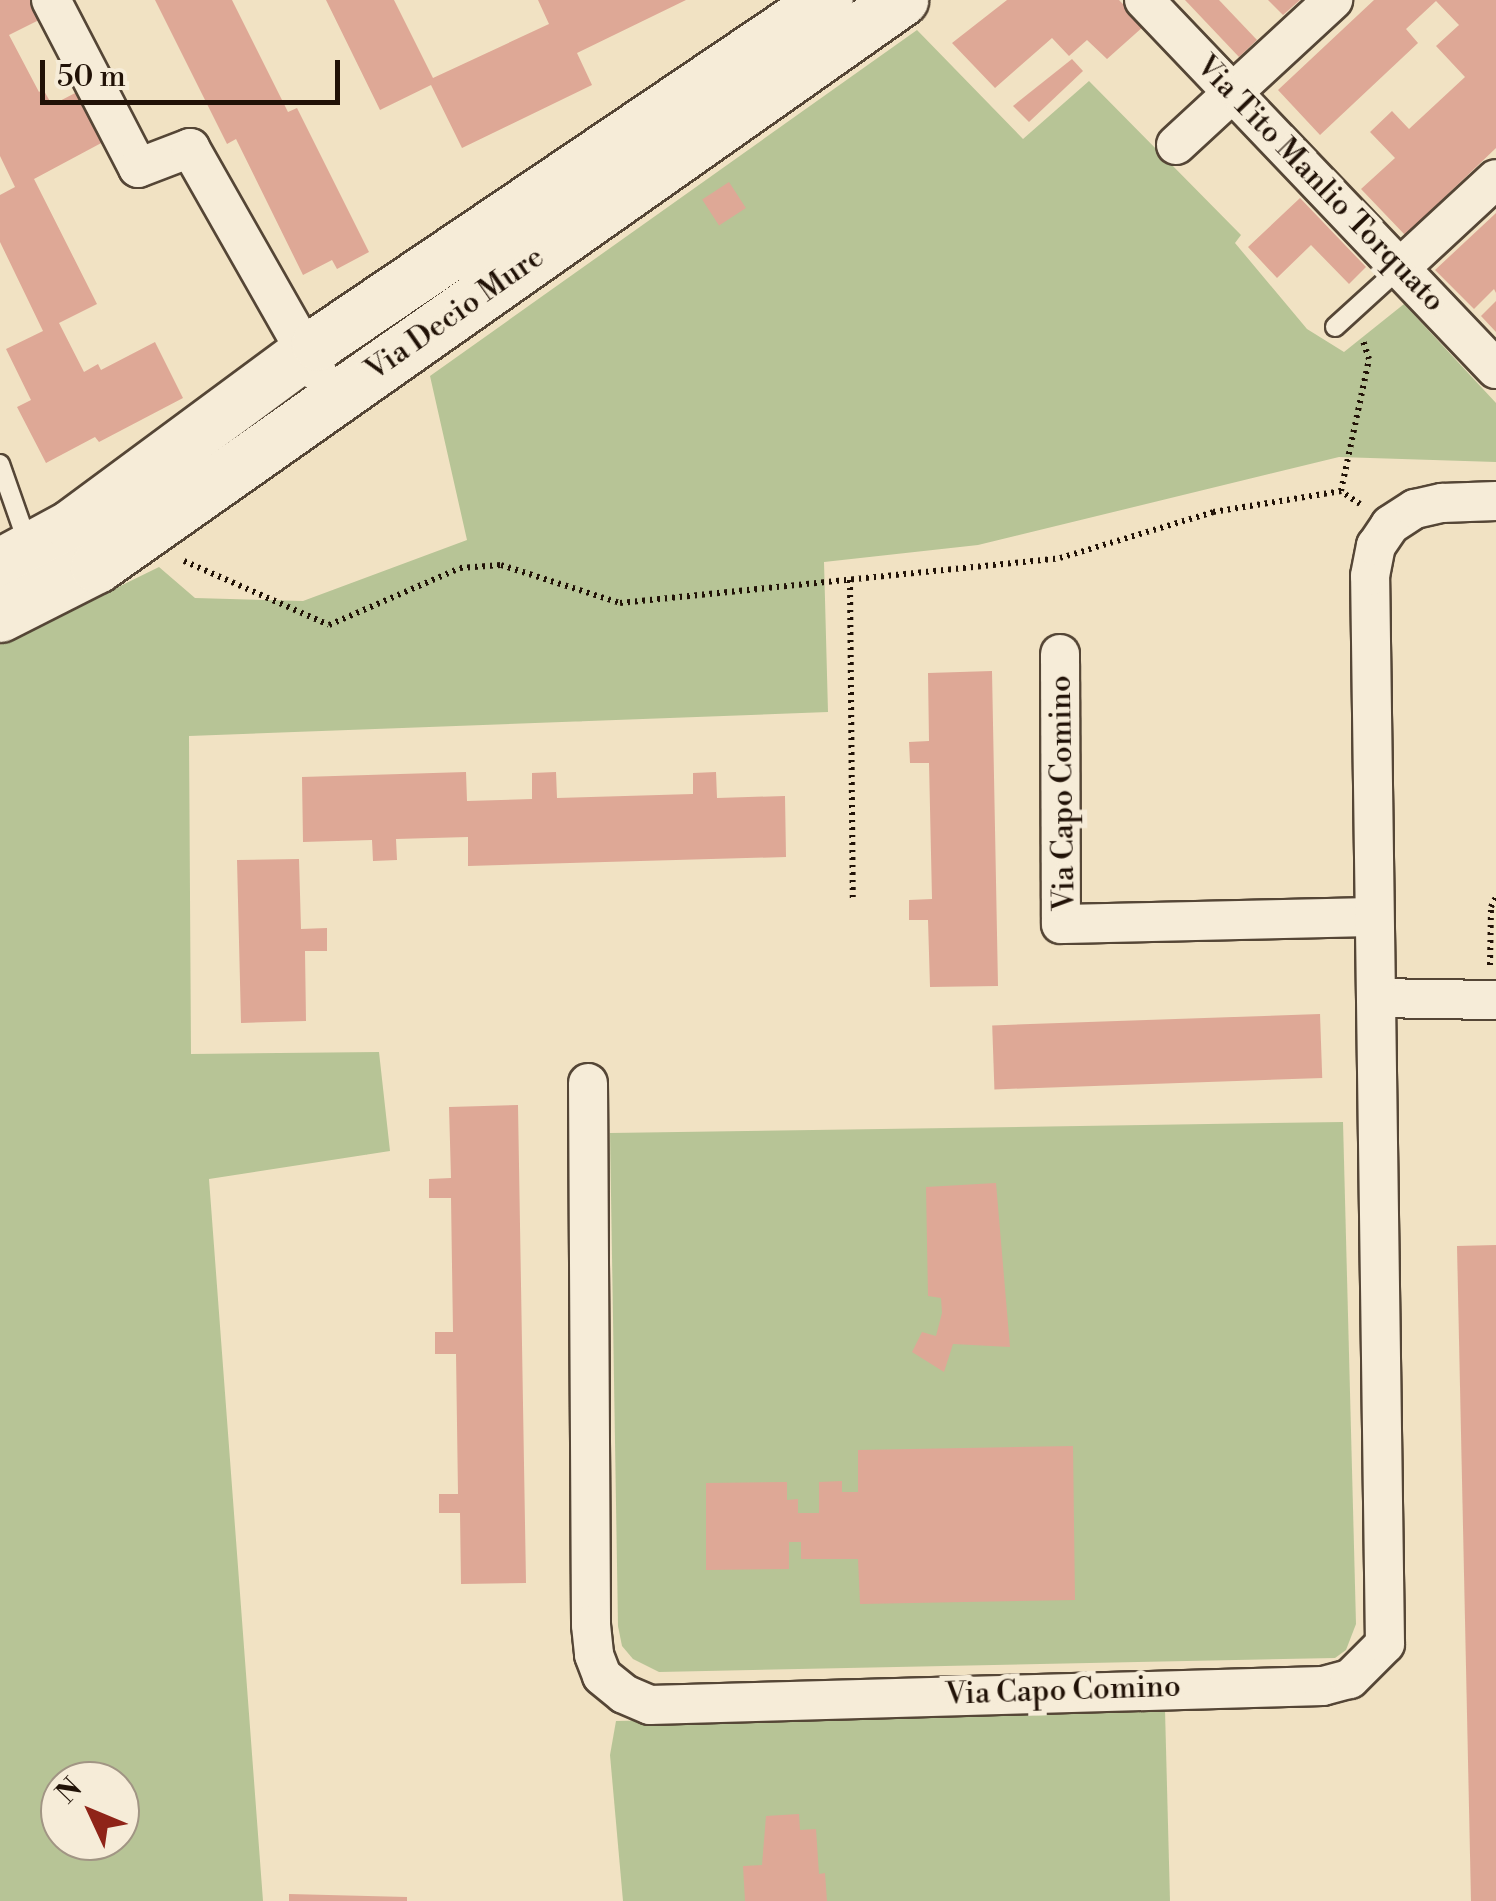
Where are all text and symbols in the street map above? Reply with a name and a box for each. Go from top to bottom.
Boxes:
scale bar [45,40,345,102]
street label: Via Tito Manlio Torquato [1188,48,1452,320]
text: 50 m [57,58,126,96]
street label: Via Decio Mure [359,239,551,389]
street label: Via Capo Comino [1043,675,1083,911]
street label: Via Capo Comino [945,1669,1181,1713]
north arrow [40,1761,140,1861]
text: N [49,1771,90,1811]

